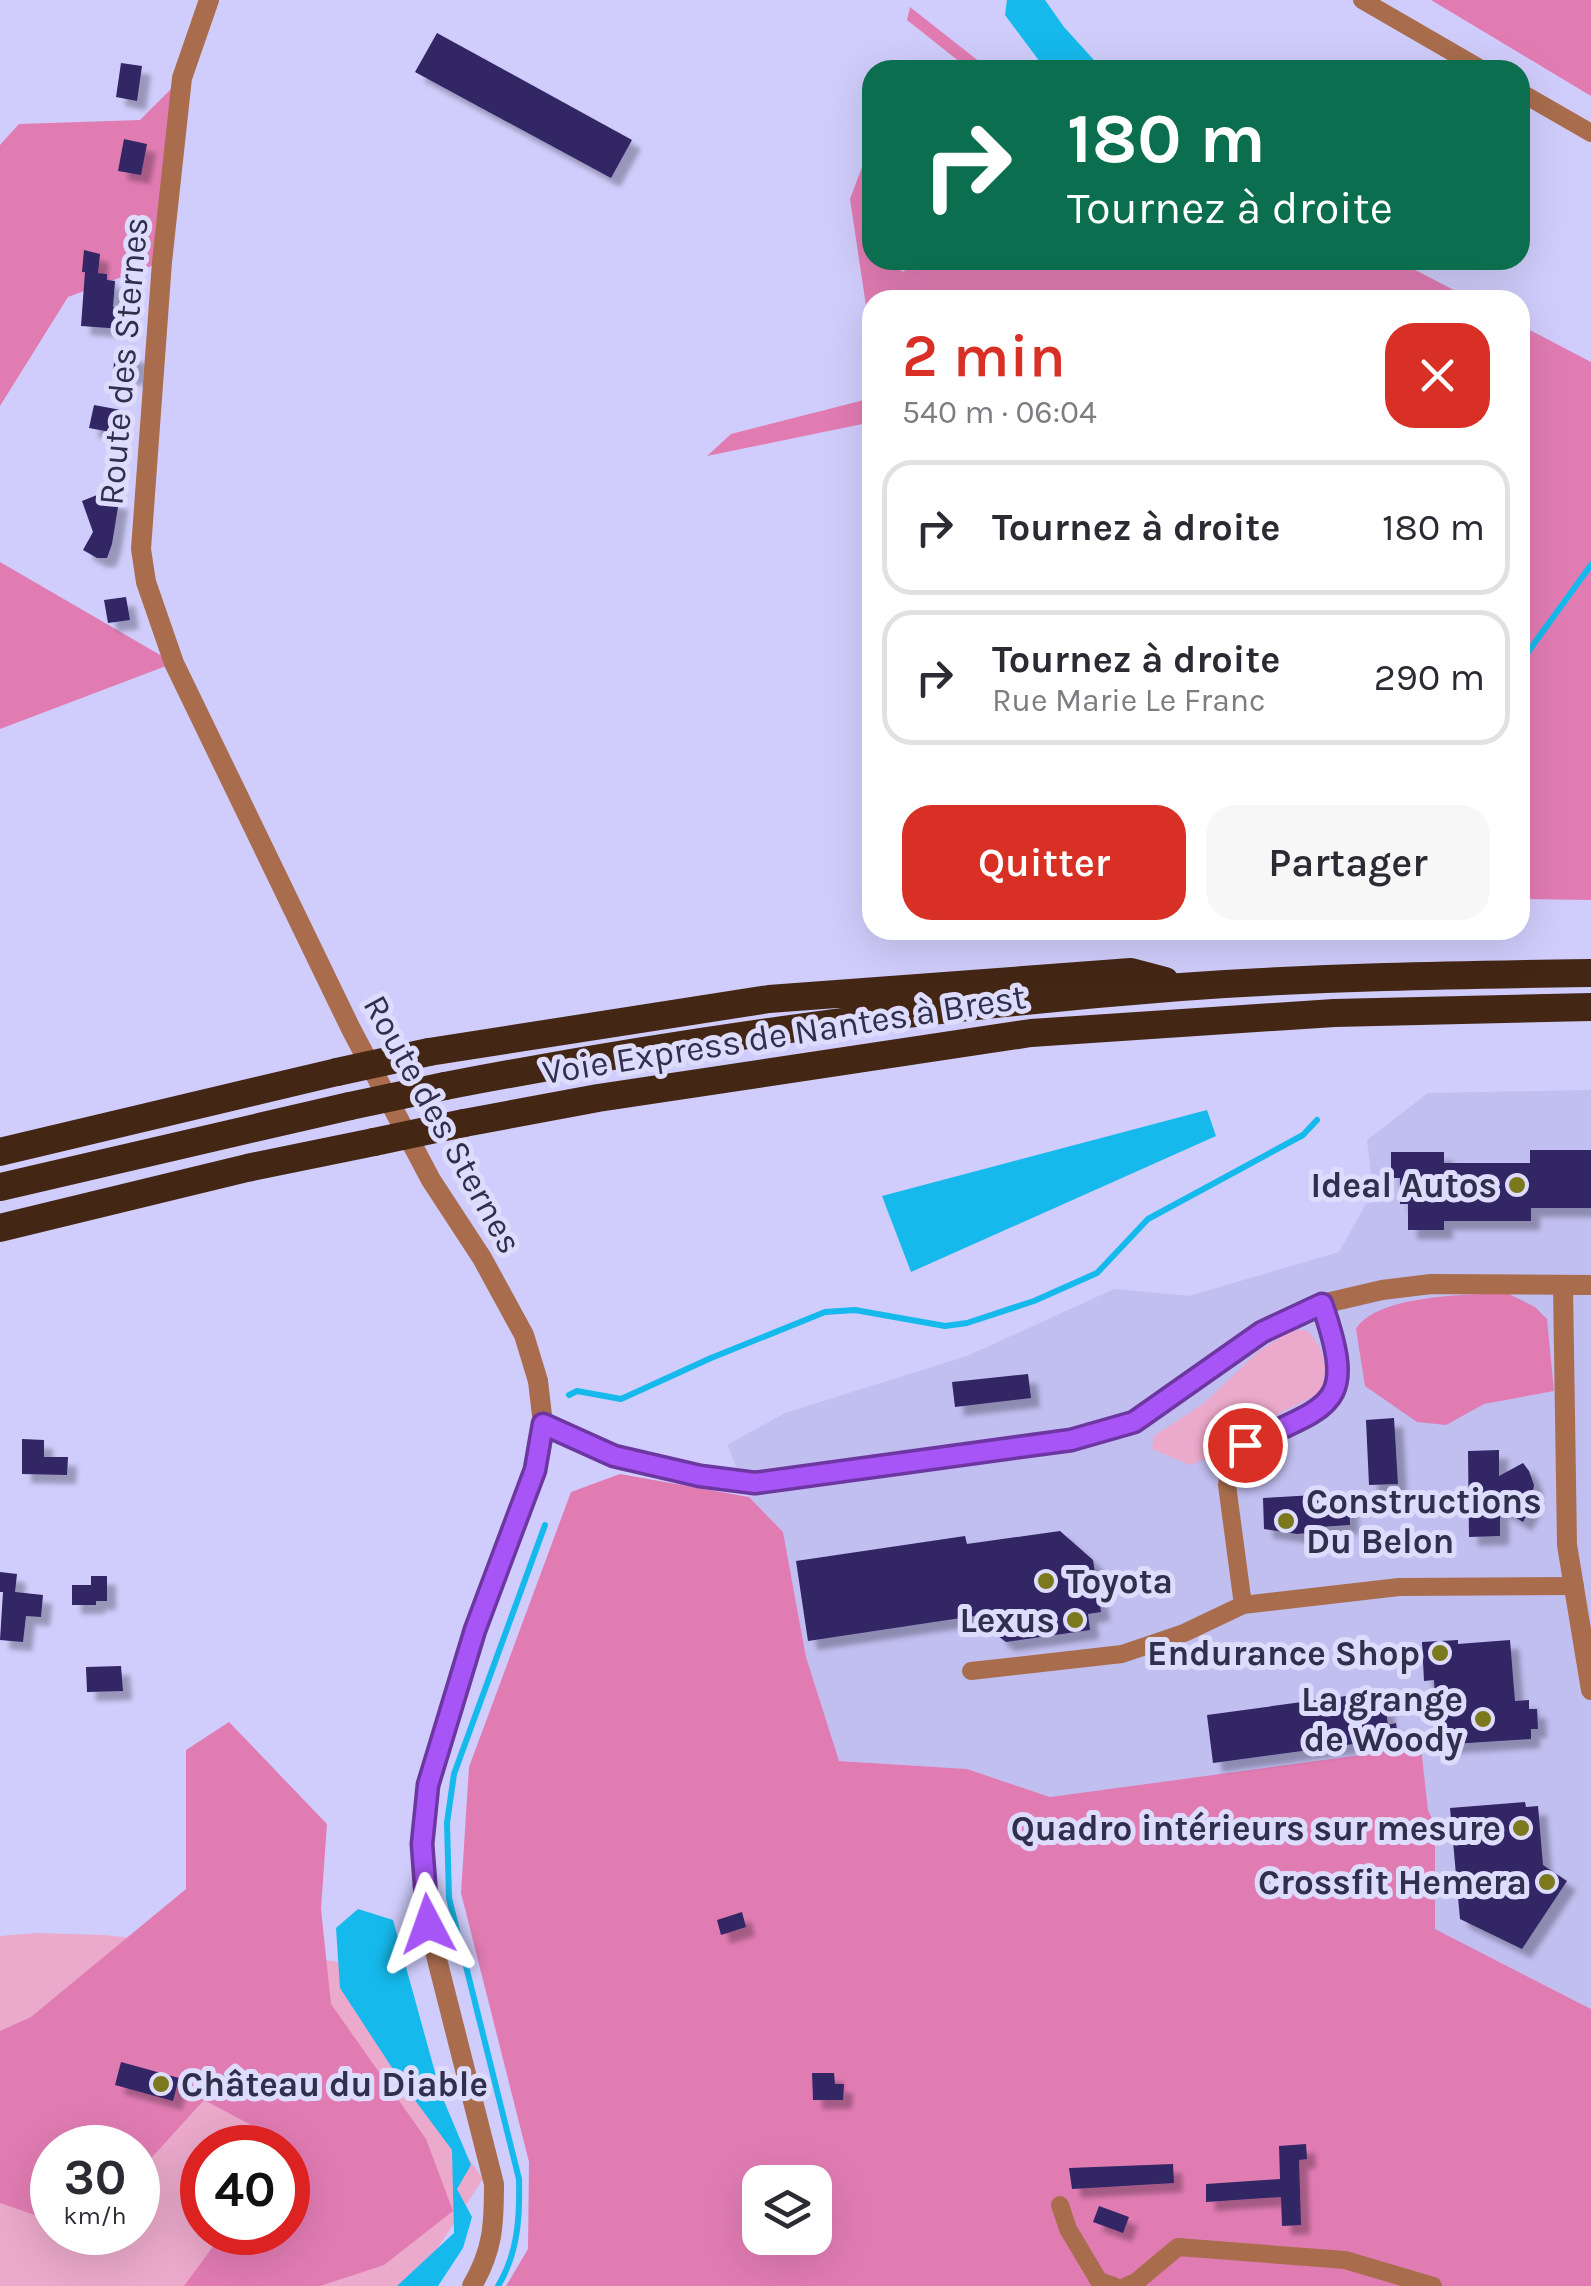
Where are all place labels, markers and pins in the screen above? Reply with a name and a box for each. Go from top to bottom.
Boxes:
place label: Ideal Autos [1310,1165,1497,1206]
marker: Ideal Autos [1506,1174,1528,1196]
pin [1203,1403,1288,1488]
place label: Constructions Du Belon [1306,1481,1542,1562]
marker: Constructions Du Belon [1275,1510,1297,1532]
place label: Toyota [1066,1561,1173,1603]
marker: Toyota [1035,1570,1057,1592]
place label: Lexus [959,1600,1055,1641]
marker: Lexus [1064,1609,1086,1631]
place label: Endurance Shop [1147,1633,1420,1674]
marker: Endurance Shop [1429,1642,1451,1664]
place label: La grange de Woody [1301,1679,1463,1761]
marker: La grange de Woody [1472,1708,1494,1730]
place label: Quadro intérieurs sur mesure [1011,1808,1501,1849]
marker: Quadro intérieurs sur mesure [1510,1817,1532,1839]
place label: Crossfit Hemera [1258,1862,1527,1903]
marker: Crossfit Hemera [1536,1871,1558,1893]
place label: Château du Diable [181,2064,488,2105]
marker: Château du Diable [150,2073,172,2095]

